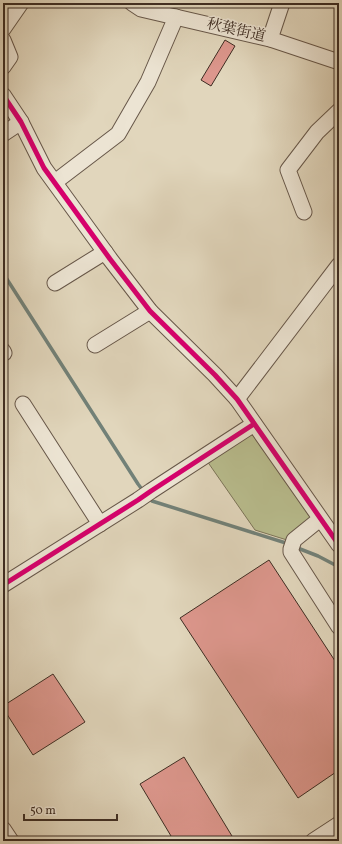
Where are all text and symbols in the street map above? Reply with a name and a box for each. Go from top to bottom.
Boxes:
street label: 秋葉街道 [204,14,268,48]
scale bar [24,796,117,822]
text: 50 m [30,803,56,819]

